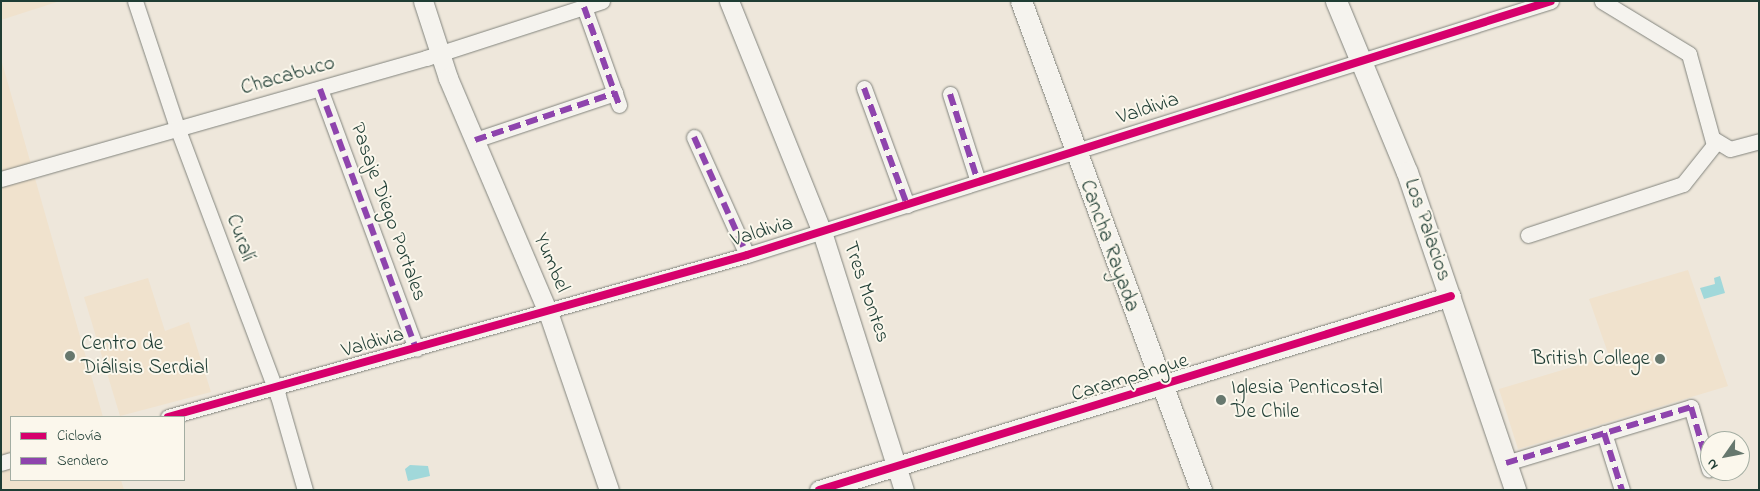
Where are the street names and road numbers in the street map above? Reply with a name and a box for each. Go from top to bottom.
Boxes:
street label: Chacabuco [238,51,338,101]
street label: Valdivia [1114,87,1182,131]
street label: Pasaje Diego Portales [344,120,432,304]
street label: Los Palacios [1398,176,1456,284]
street label: Cancha Rayada [1074,177,1144,315]
street label: Curalí [220,211,260,265]
street label: Valdivia [728,211,796,253]
street label: Yumbel [527,230,575,296]
street label: Tres Montes [837,238,895,346]
street label: Valdivia [339,322,407,364]
street label: Carampangue [1068,348,1192,408]

